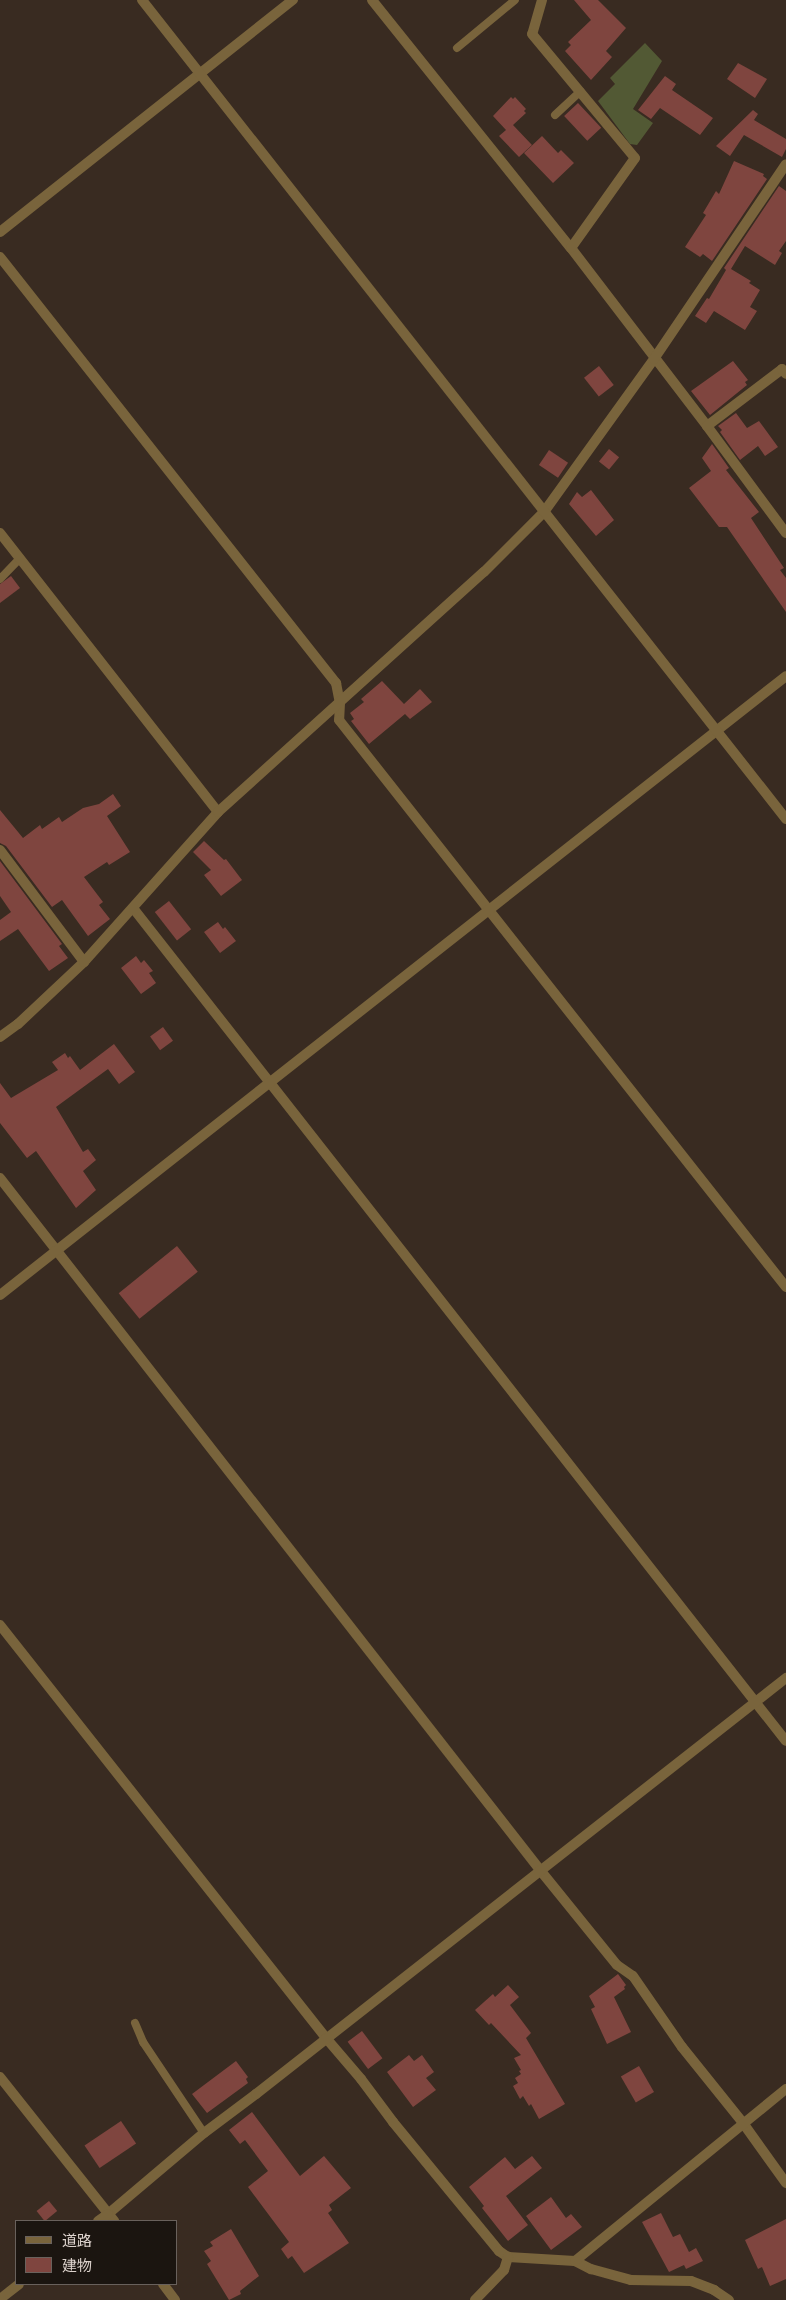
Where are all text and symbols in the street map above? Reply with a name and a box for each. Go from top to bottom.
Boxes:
legend [15,2220,178,2285]
text: 道路 [62,2231,92,2249]
text: 建物 [62,2256,92,2274]

